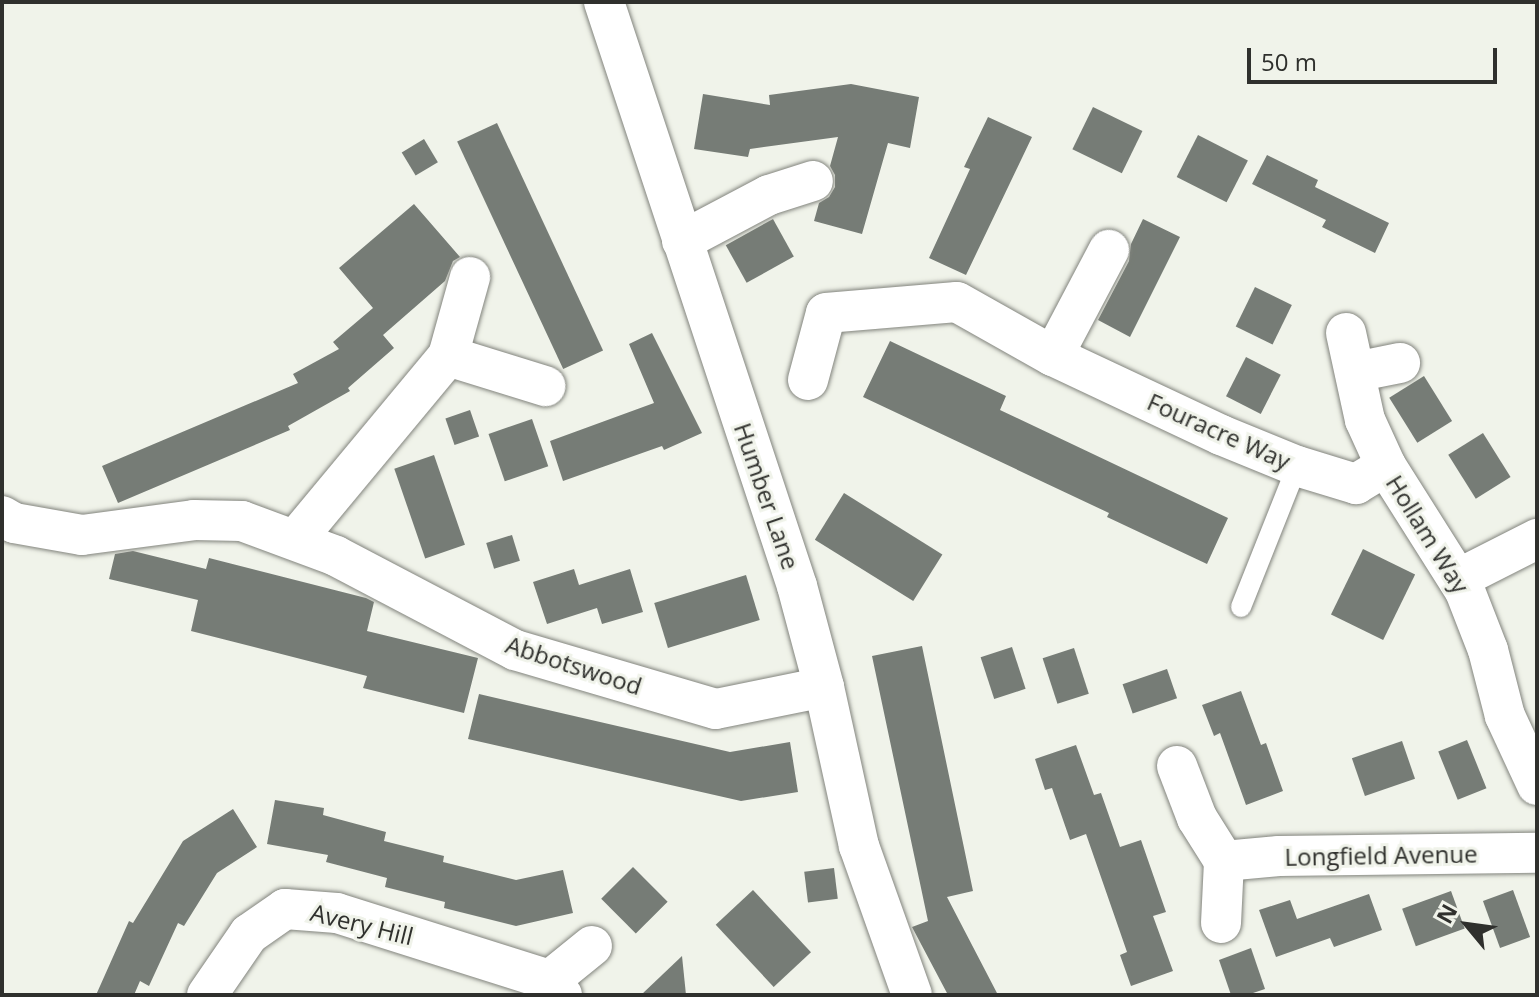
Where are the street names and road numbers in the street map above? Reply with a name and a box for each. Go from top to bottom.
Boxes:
street label: Fouracre Way [1143,387,1295,475]
street label: Humber Lane [728,419,806,573]
street label: Hollam Way [1380,470,1476,598]
street label: Abbotswood [502,629,646,701]
street label: Longfield Avenue [1284,839,1478,871]
street label: Avery Hill [308,897,416,951]

